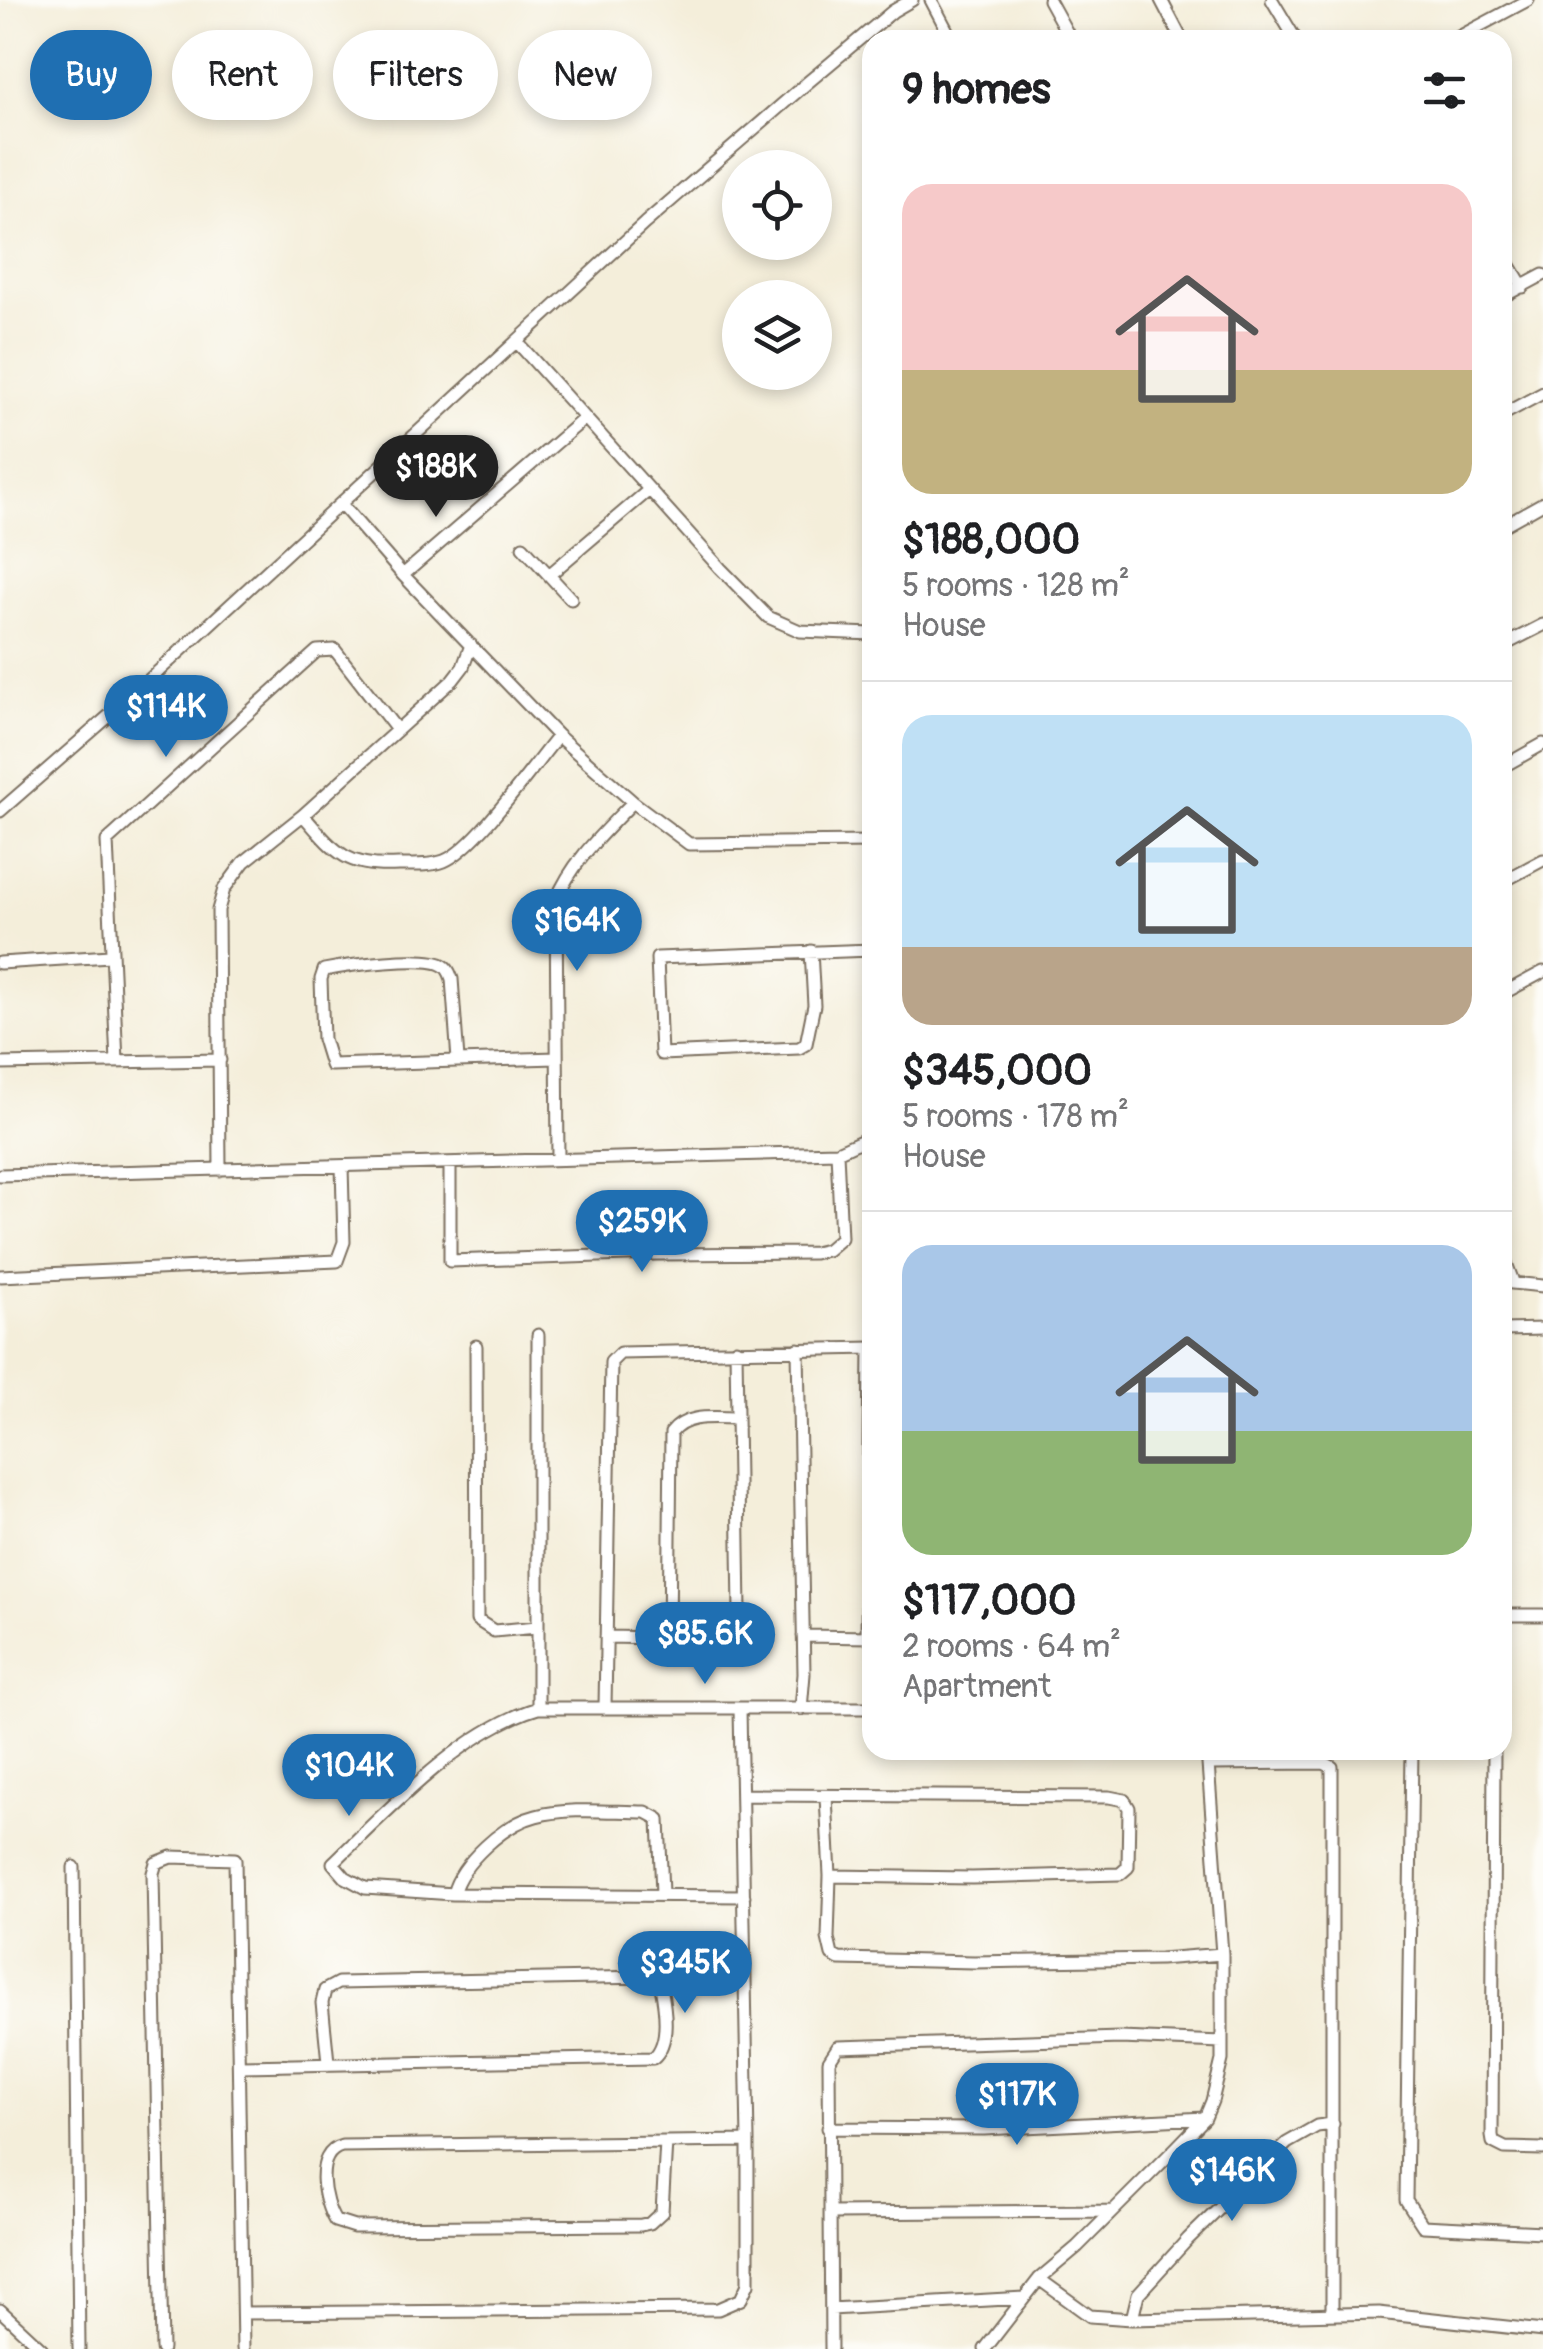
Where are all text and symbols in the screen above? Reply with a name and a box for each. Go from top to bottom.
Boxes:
chip: Buy [30,30,152,120]
chip: Rent [172,30,313,120]
chip: Filters [333,30,498,120]
chip: New [518,30,652,120]
icon: filters [1417,63,1472,118]
text: 9 homes [902,64,1051,116]
map controls [722,150,832,390]
button: locate [722,150,832,260]
icon: home [1097,249,1277,429]
button: layers [722,280,832,390]
pin: $188K [366,435,506,520]
text: $188K [395,447,477,487]
text: $188,000 [902,514,1080,566]
text: 5 rooms · 128 m² [902,566,1130,606]
text: House [902,606,986,646]
pin: $114K [96,675,236,760]
text: $114K [126,687,206,727]
icon: home [1097,780,1277,960]
pin: $164K [507,889,647,974]
text: $164K [534,901,620,941]
text: $345,000 [902,1045,1092,1097]
text: 5 rooms · 178 m² [902,1097,1129,1137]
text: House [902,1137,986,1177]
pin: $259K [572,1190,712,1275]
text: $259K [598,1202,686,1242]
icon: home [1097,1310,1277,1490]
text: $117,000 [902,1575,1077,1627]
pin: $85.6K [624,1602,786,1687]
text: $85.6K [657,1614,753,1654]
text: 2 rooms · 64 m² [902,1627,1121,1667]
text: Apartment [902,1667,1051,1707]
pin: $104K [279,1734,419,1819]
text: $104K [304,1746,394,1786]
pin: $345K [615,1931,755,2016]
text: $345K [640,1943,730,1983]
pin: $117K [947,2063,1087,2148]
text: $117K [978,2075,1056,2115]
pin: $146K [1162,2139,1302,2224]
text: $146K [1189,2151,1275,2191]

